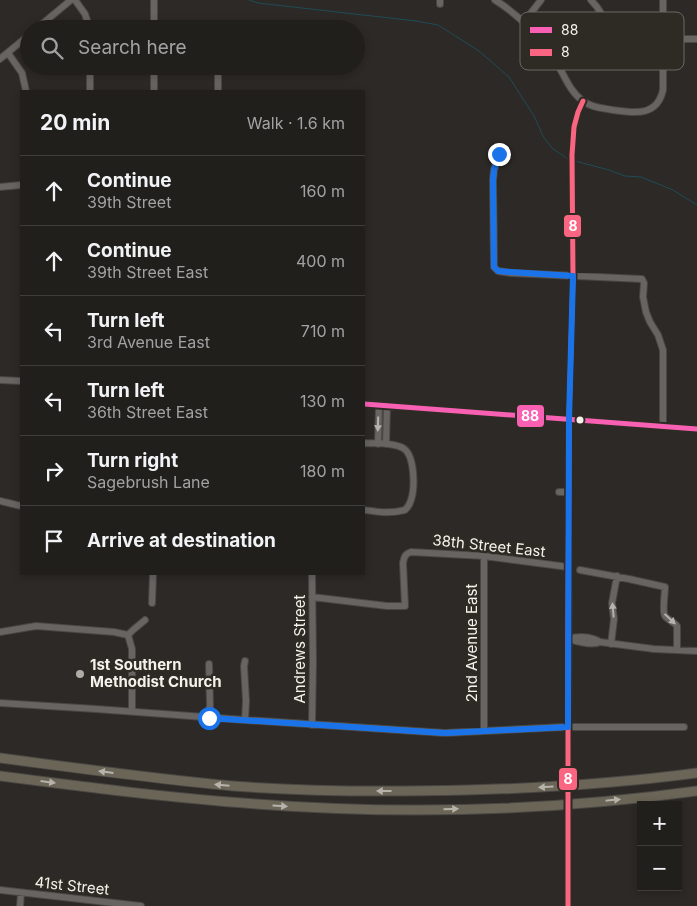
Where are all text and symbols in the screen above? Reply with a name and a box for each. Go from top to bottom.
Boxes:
legend [520,12,684,70]
search box [20,20,365,75]
text: 88 [561,21,578,38]
icon: search [38,34,66,62]
text: Search here [78,36,187,59]
text: 8 [561,43,570,60]
text: 20 min [40,110,110,135]
text: Walk · 1.6 km [247,113,345,133]
route end [488,143,511,166]
text: Continue [87,169,172,192]
icon: ahead [40,177,68,205]
text: 160 m [300,181,345,201]
text: 39th Street [87,192,171,212]
line badge: 8 [563,214,582,238]
text: 8 [568,217,578,234]
text: Continue [87,239,172,262]
icon: ahead [40,247,68,275]
text: 400 m [296,251,345,271]
text: 39th Street East [87,262,208,282]
text: Turn left [87,309,165,332]
icon: left [40,317,68,345]
text: 710 m [301,321,345,341]
text: 3rd Avenue East [87,332,210,352]
text: Turn left [87,379,165,402]
icon: left [40,387,68,415]
text: 130 m [300,391,345,411]
text: 36th Street East [87,402,208,422]
line badge: 88 [516,404,545,428]
text: 88 [521,407,539,424]
unlabelled marker [575,415,585,425]
one-way arrow [374,417,382,433]
text: Turn right [87,449,178,472]
icon: right [40,457,68,485]
text: 180 m [300,461,345,481]
text: Sagebrush Lane [87,472,210,492]
icon: arrive [40,527,68,555]
text: Arrive at destination [87,529,276,552]
street label: 38th Street East [432,530,546,561]
street label: 2nd Avenue East [462,584,481,702]
street label: Andrews Street [290,594,309,704]
one-way arrow [609,602,617,618]
one-way arrow [664,613,676,625]
place label: 1st Southern Methodist Church [90,655,222,691]
marker: 1st Southern Methodist Church [74,668,86,680]
route start [198,707,221,730]
line badge: 8 [558,767,578,791]
one-way arrow [97,768,113,776]
text: 8 [563,770,573,787]
one-way arrow [41,778,57,786]
one-way arrow [213,780,229,788]
one-way arrow [538,783,554,791]
one-way arrow [376,787,392,795]
one-way arrow [605,796,621,804]
map controls [637,801,682,891]
button: + [637,801,682,846]
one-way arrow [272,802,288,810]
one-way arrow [443,805,459,813]
button: − [637,846,682,891]
street label: 41st Street [34,872,110,899]

